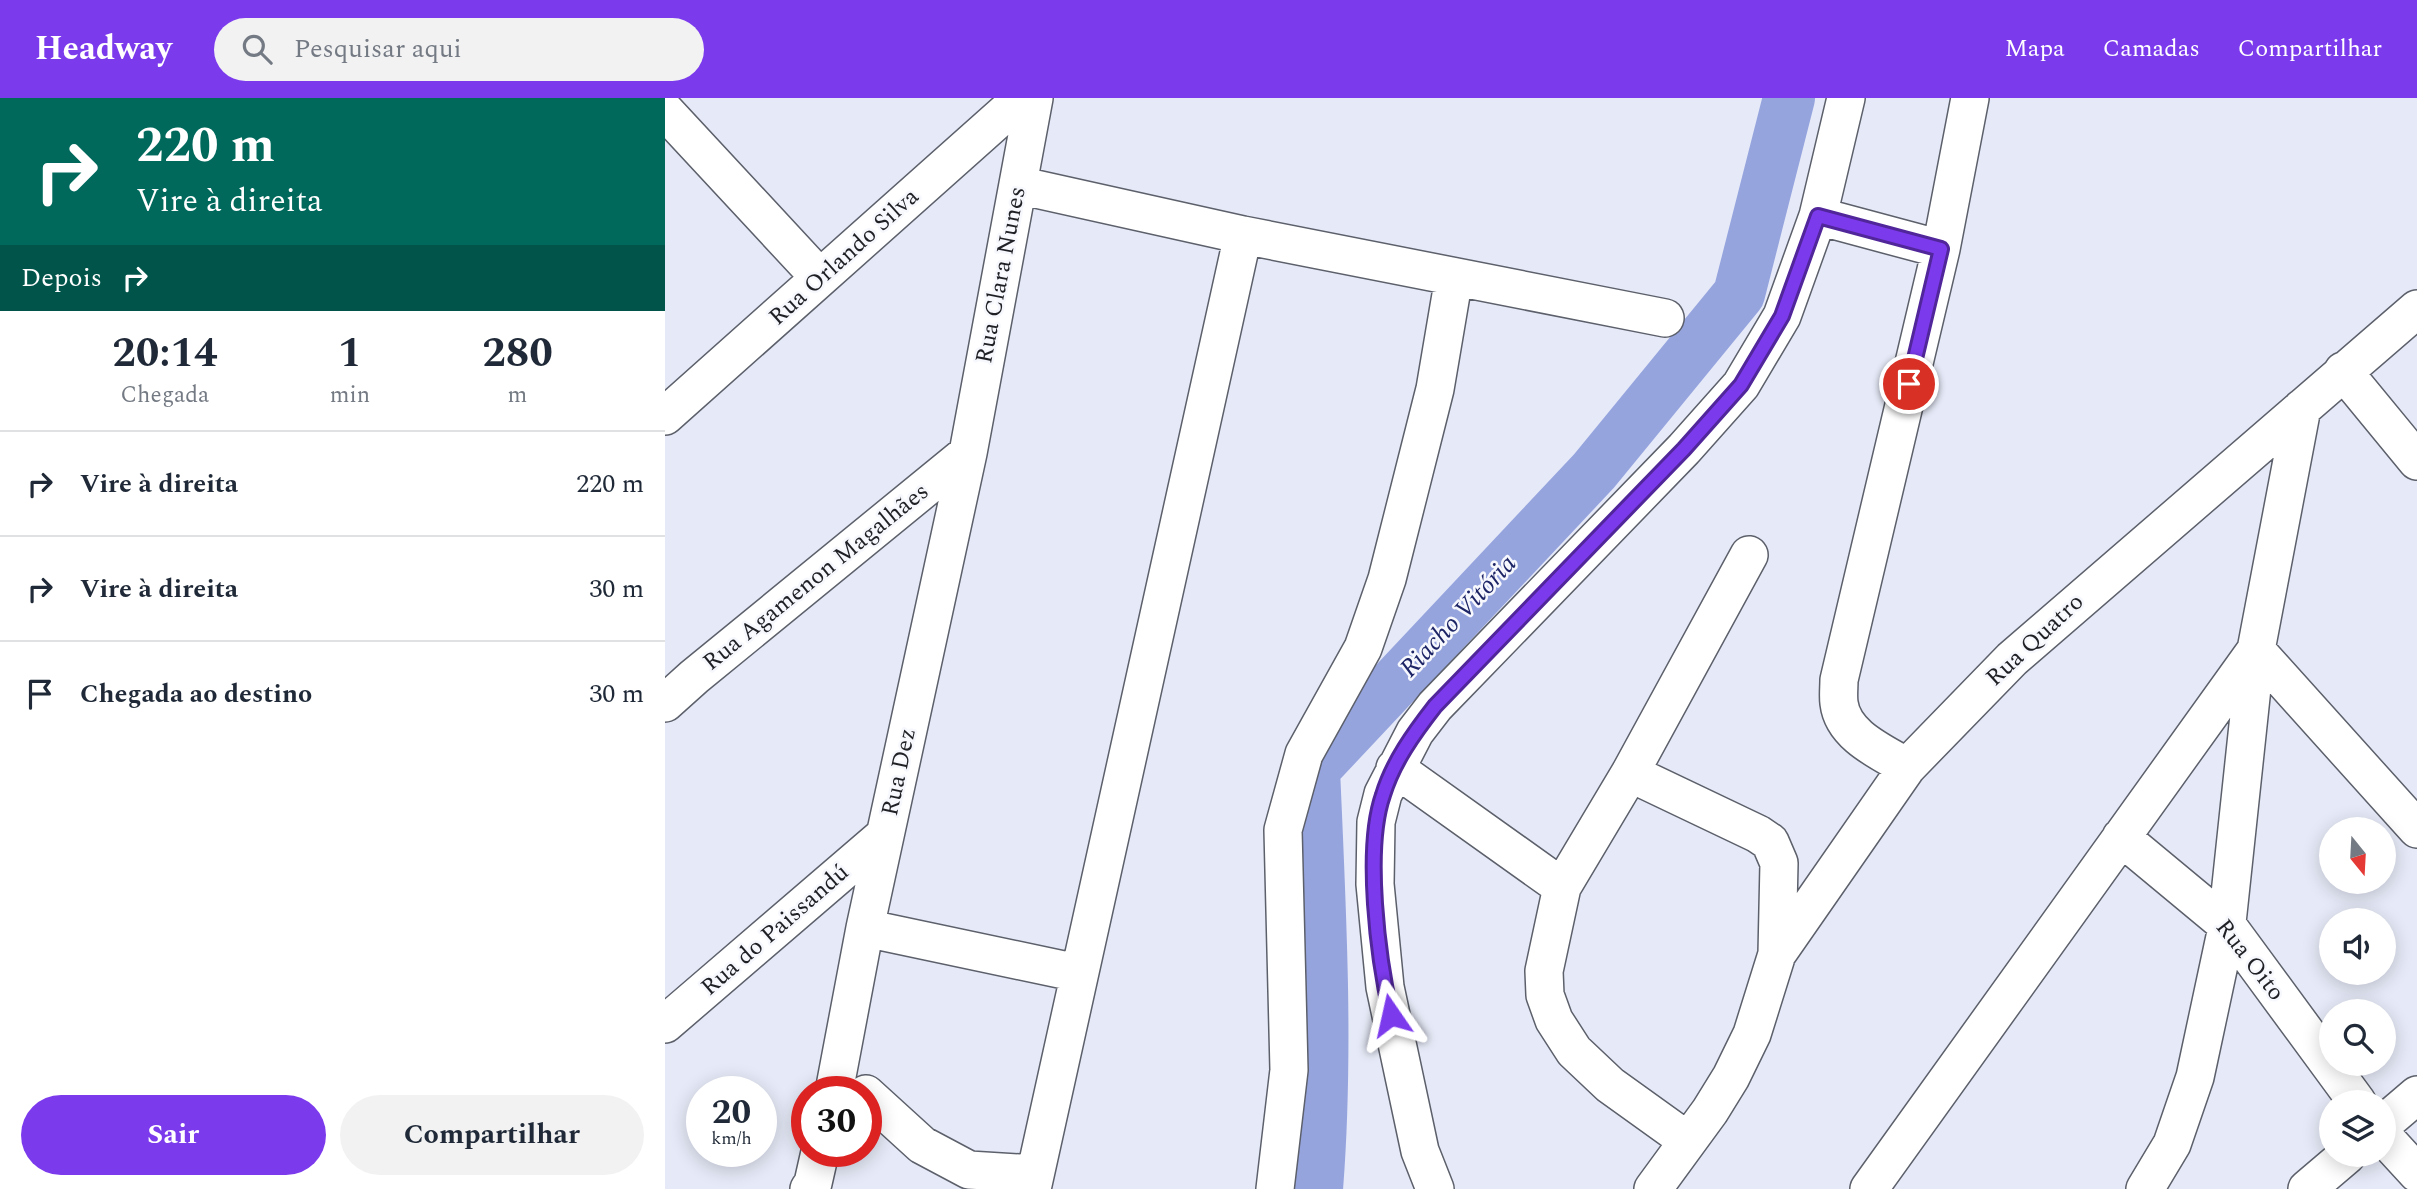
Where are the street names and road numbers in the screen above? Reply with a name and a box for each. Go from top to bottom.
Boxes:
street label: Rua Orlando Silva [761,179,927,335]
street label: Rua Clara Nunes [966,184,1036,366]
street label: Rua Agamenon Magalhães [695,474,937,680]
street label: Rua Quatro [1978,585,2092,695]
street label: Rua Dez [872,725,926,819]
street label: Rua do Paissandú [693,855,857,1005]
street label: Rua Oito [2206,911,2294,1009]

